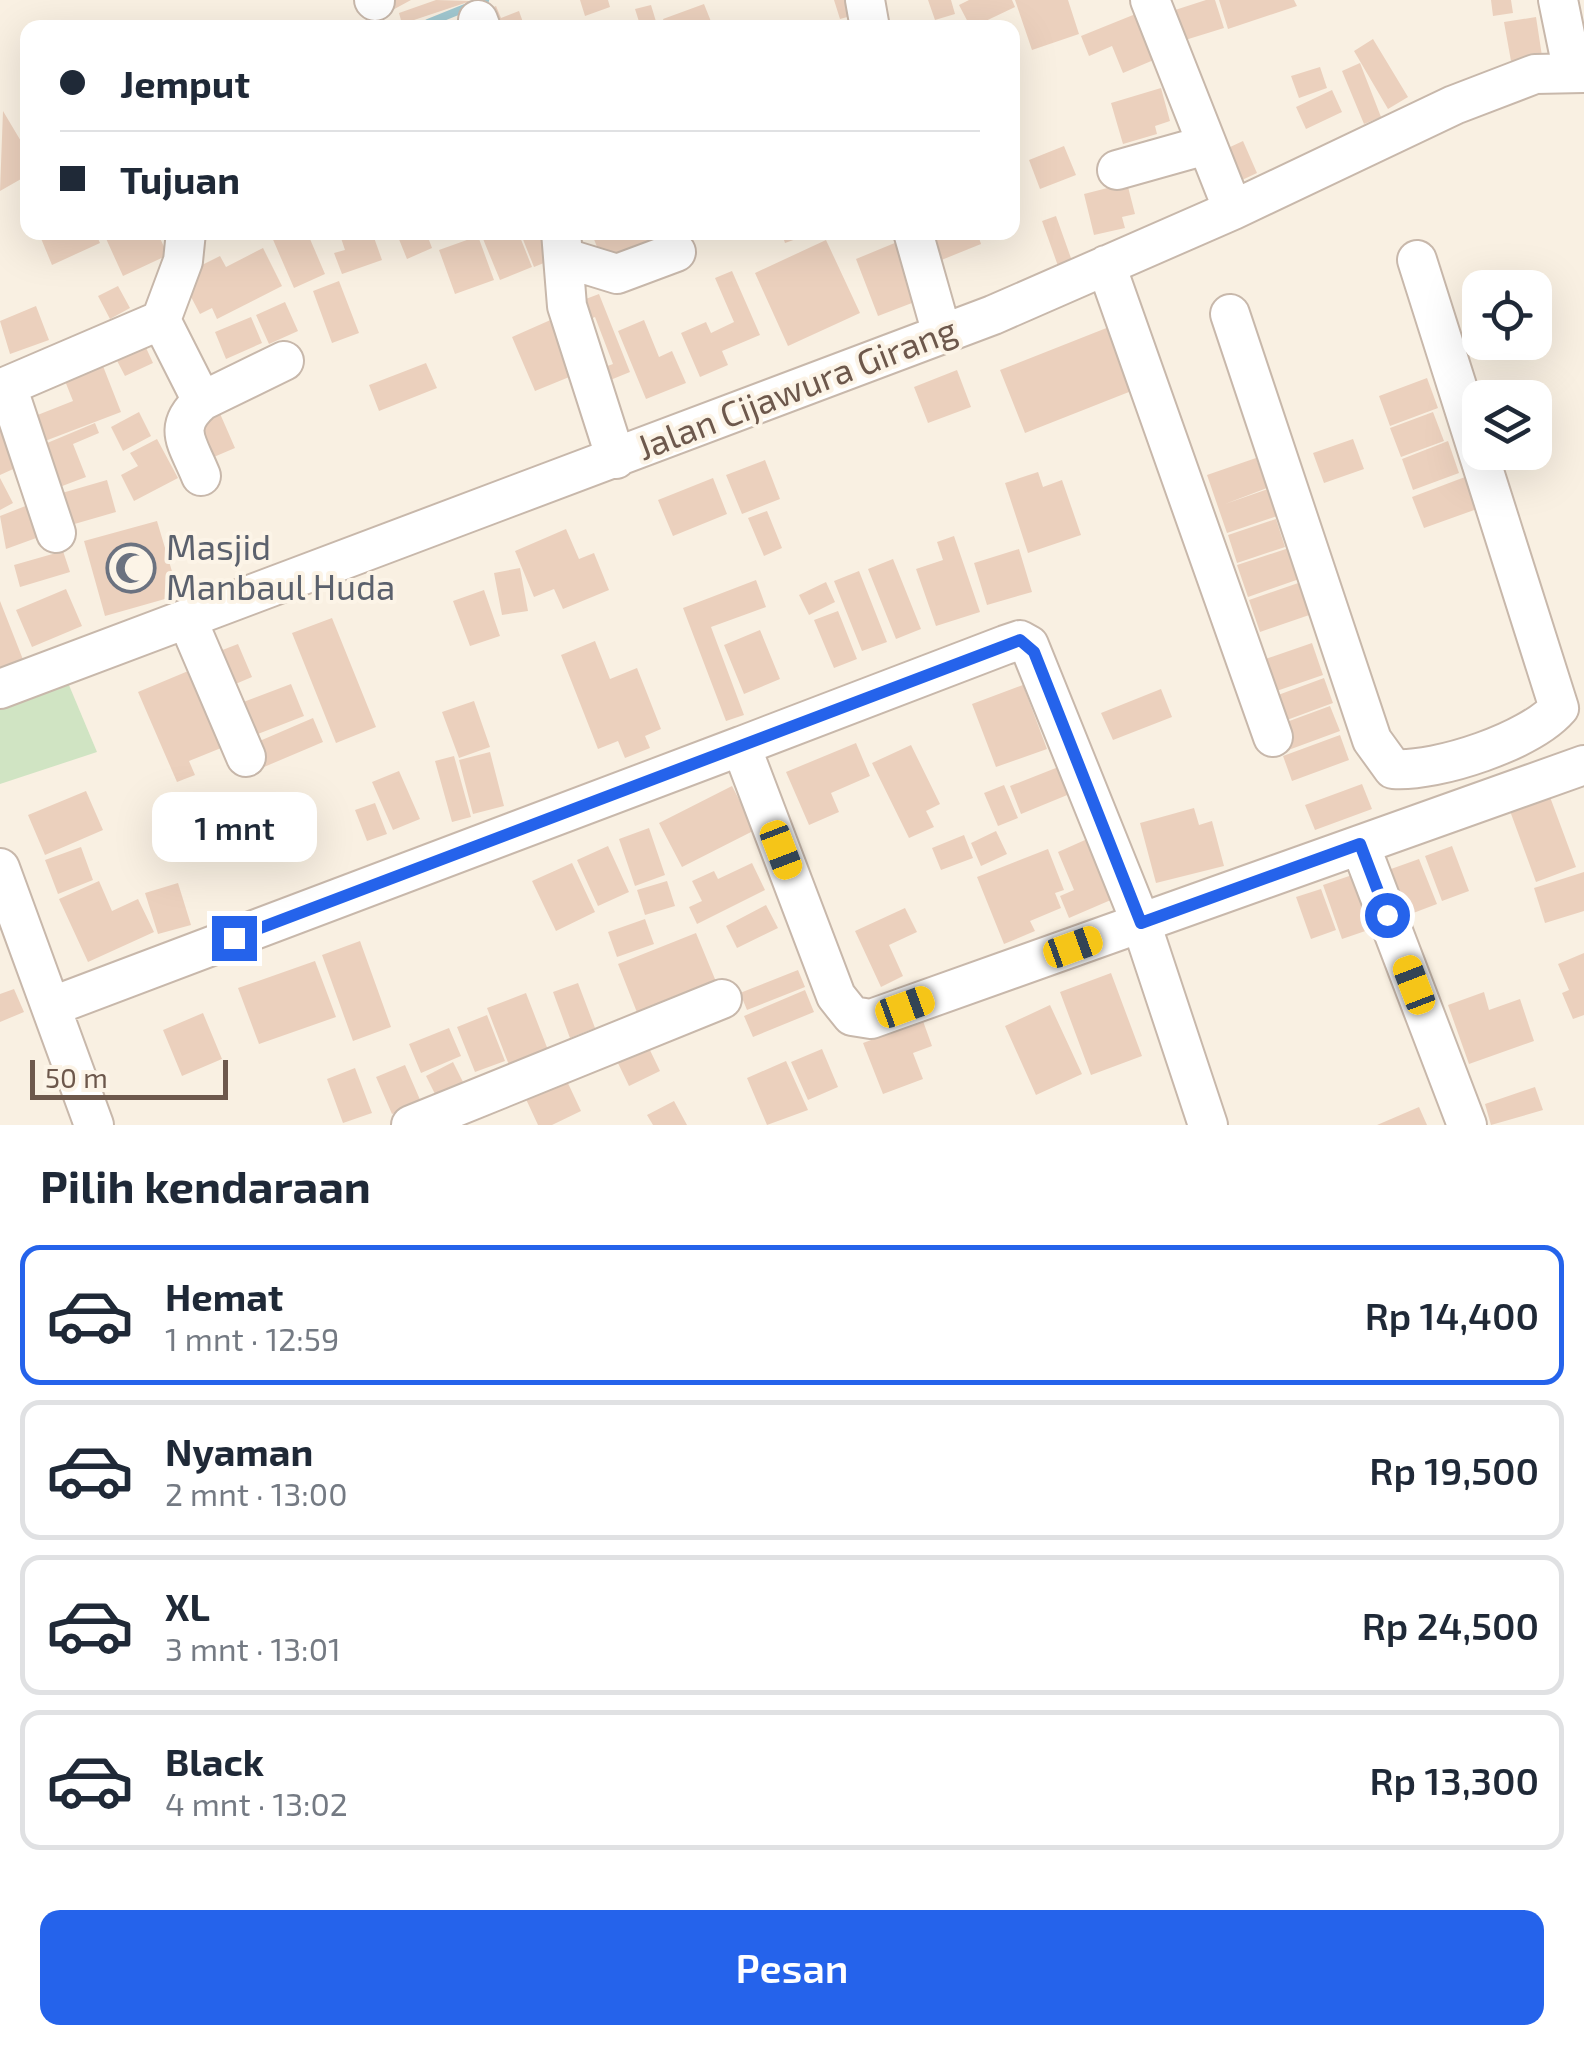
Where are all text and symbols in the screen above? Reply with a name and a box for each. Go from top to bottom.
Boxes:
text: Jemput [120,60,250,106]
text: Tujuan [120,156,240,202]
map controls [1462,270,1552,470]
button: locate [1462,270,1552,360]
street label: Jalan Cijawura Girang [630,307,962,467]
button: layers [1462,380,1552,470]
place label: Masjid Manbaul Huda [166,525,395,607]
mosque icon: Masjid Manbaul Huda [105,542,157,594]
callout: 1 mnt [152,793,316,863]
text: 1 mnt [194,808,275,846]
car [756,817,806,883]
route start [1365,893,1410,938]
route end [212,916,257,961]
car [1040,923,1106,971]
car [1389,952,1439,1018]
car [872,983,938,1031]
scale bar [30,1055,228,1100]
text: 50 m [45,1060,108,1094]
text: Pilih kendaraan [40,1158,371,1212]
icon: car [45,1270,135,1360]
text: Hemat [165,1273,283,1319]
text: Rp 14,400 [1365,1292,1539,1338]
text: 1 mnt · 12:59 [165,1319,339,1357]
icon: car [45,1425,135,1515]
text: Nyaman [165,1428,313,1474]
text: Rp 19,500 [1369,1447,1539,1493]
text: 2 mnt · 13:00 [165,1474,347,1512]
icon: car [45,1580,135,1670]
text: XL [165,1583,210,1629]
text: Rp 24,500 [1362,1602,1539,1648]
text: 3 mnt · 13:01 [165,1629,341,1667]
icon: car [45,1735,135,1825]
text: Black [165,1738,264,1784]
text: Rp 13,300 [1369,1757,1539,1803]
text: 4 mnt · 13:02 [165,1784,348,1822]
button: Pesan [40,1910,1544,2025]

